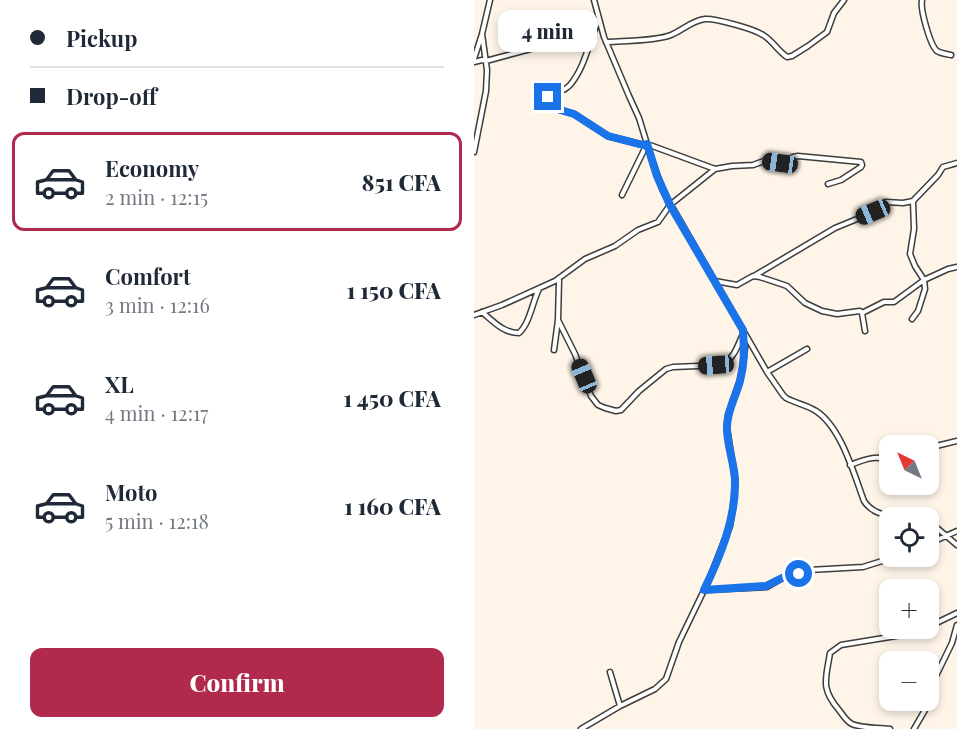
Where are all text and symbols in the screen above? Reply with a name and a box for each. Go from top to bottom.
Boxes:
callout: 4 min [499,10,598,52]
text: 4 min [521,17,574,44]
text: Pickup [66,23,137,53]
text: Drop-off [66,81,157,111]
route end [534,83,561,110]
car [761,152,799,174]
text: Economy [105,153,199,183]
icon: car [33,155,87,209]
text: 851 CFA [362,167,441,197]
text: 2 min · 12:15 [105,183,208,210]
car [853,197,893,227]
text: Comfort [105,261,191,291]
icon: car [33,263,87,317]
text: 1 150 CFA [347,275,441,305]
text: 3 min · 12:16 [105,291,210,318]
car [697,355,735,375]
car [569,356,599,396]
text: XL [105,369,134,399]
icon: car [33,371,87,425]
text: 1 450 CFA [344,383,441,413]
text: 4 min · 12:17 [105,399,208,426]
north arrow [879,435,939,495]
map controls [879,435,939,711]
text: Moto [105,477,158,507]
icon: car [33,479,87,533]
text: 1 160 CFA [344,491,441,521]
text: 5 min · 12:18 [105,507,209,534]
button: locate [879,507,939,567]
route start [785,560,812,587]
button: + [879,579,939,639]
button: Confirm [30,648,444,717]
button: − [879,651,939,711]

